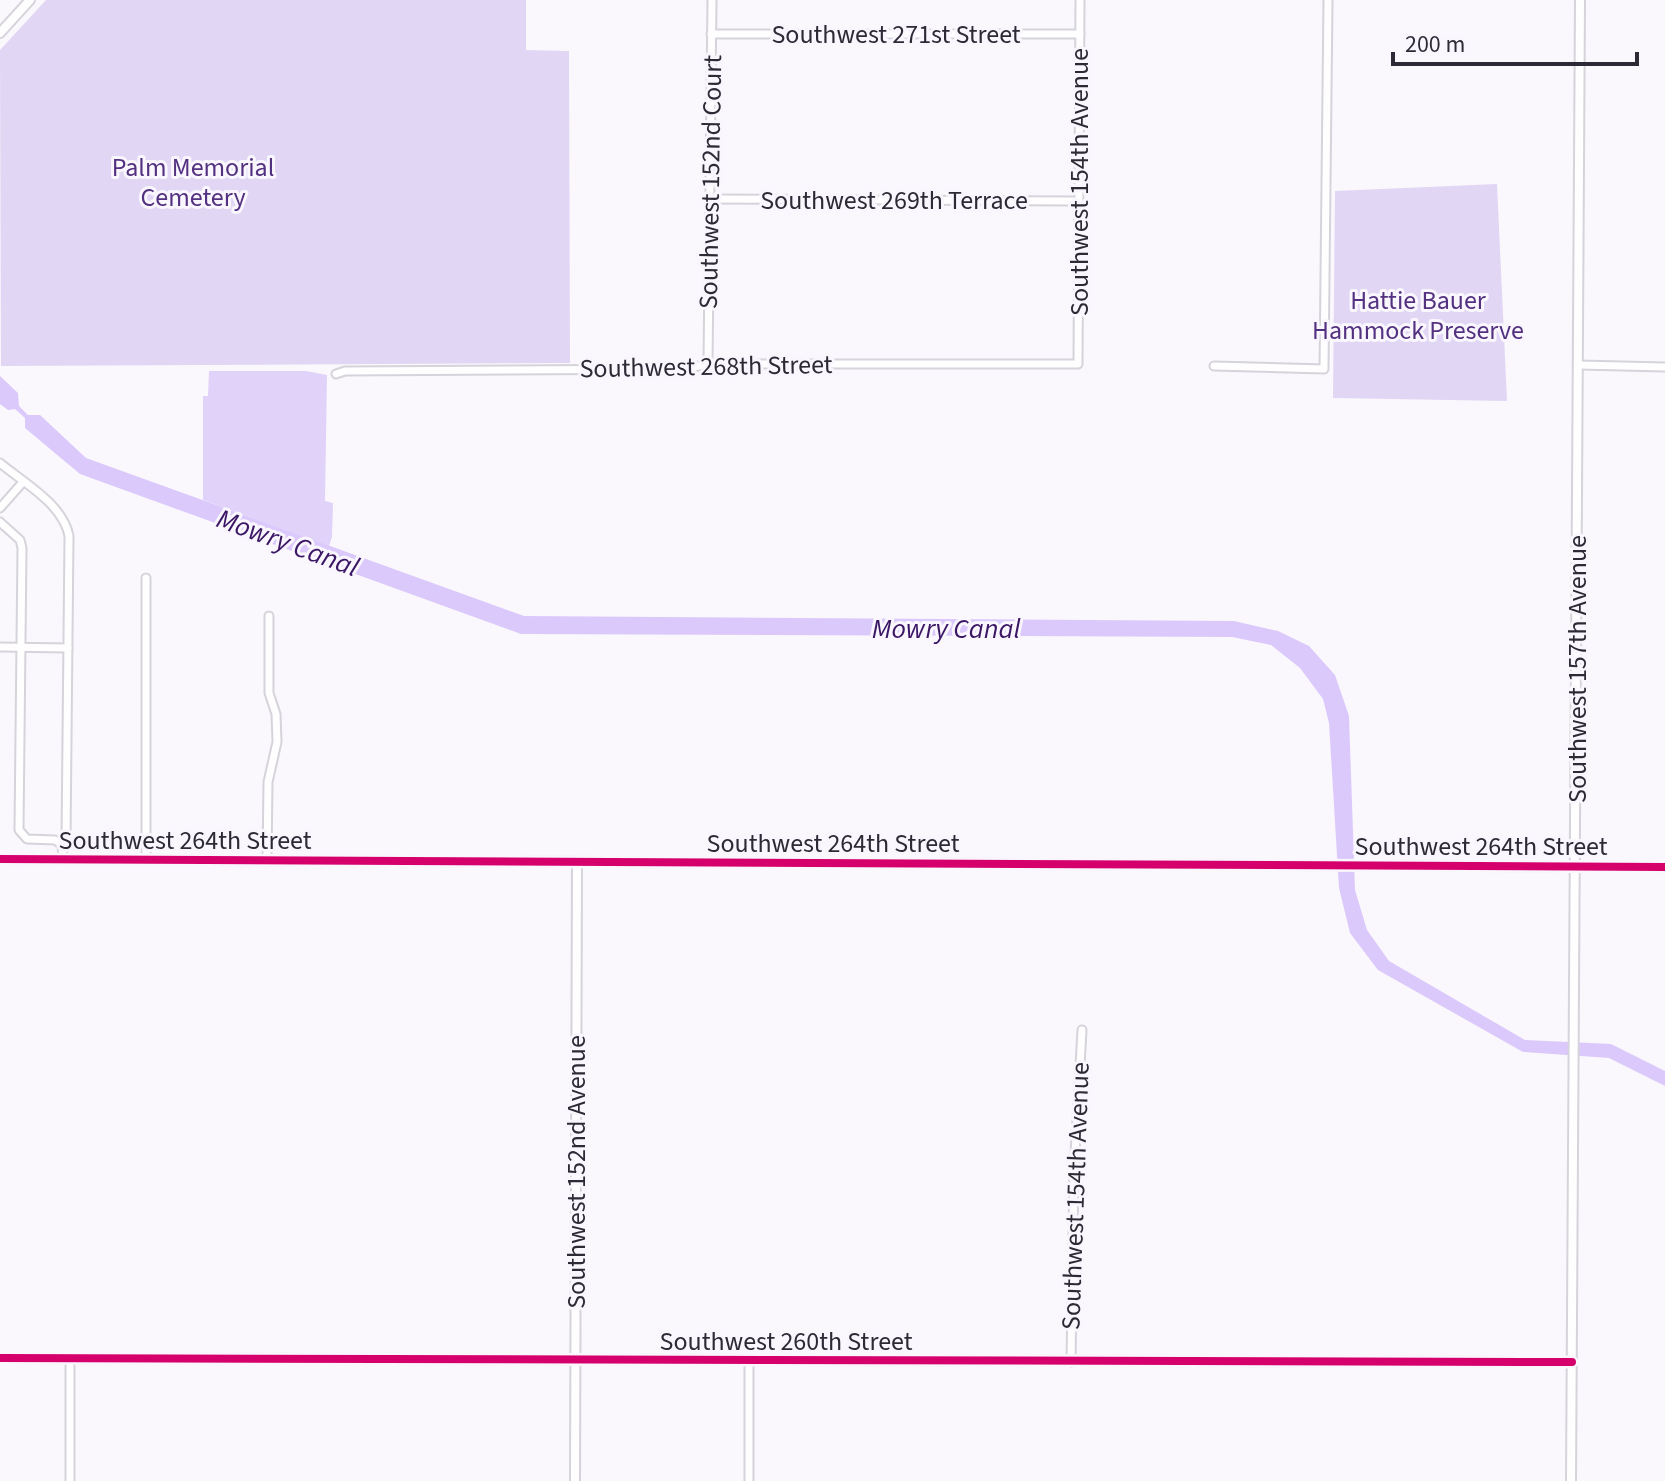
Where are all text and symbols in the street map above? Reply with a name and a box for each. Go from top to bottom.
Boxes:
street label: Southwest 271st Street [771,16,1021,53]
scale bar [1393,16,1637,66]
text: 200 m [1405,27,1465,62]
street label: Southwest 154th Avenue [1061,48,1098,316]
street label: Southwest 152nd Court [690,54,731,310]
park label: Palm Memorial Cemetery [112,149,274,216]
street label: Southwest 269th Terrace [760,182,1028,219]
park label: Hattie Bauer Hammock Preserve [1312,282,1524,349]
street label: Southwest 268th Street [579,346,833,387]
water label: Mowry Canal [211,499,364,587]
street label: Southwest 157th Avenue [1559,535,1596,803]
water label: Mowry Canal [872,609,1020,649]
street label: Southwest 264th Street [59,822,312,859]
street label: Southwest 264th Street [707,825,960,862]
street label: Southwest 264th Street [1355,828,1608,865]
street label: Southwest 152nd Avenue [558,1035,595,1309]
street label: Southwest 154th Avenue [1052,1061,1099,1331]
street label: Southwest 260th Street [660,1323,913,1360]

